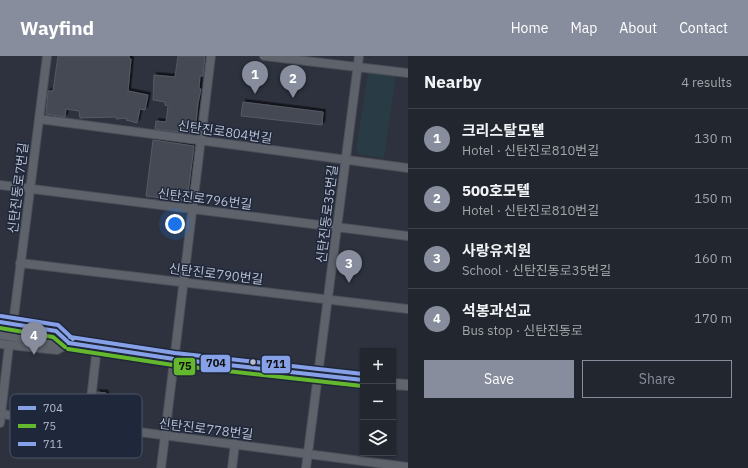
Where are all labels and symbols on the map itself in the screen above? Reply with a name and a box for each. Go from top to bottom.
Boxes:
pin: 1 [242,61,268,94]
pin: 2 [280,65,306,98]
street label: 신탄진로804번길 [177,117,273,147]
street label: 신탄진동로7번길 [4,142,32,234]
street label: 신탄진동로35번길 [313,164,341,264]
street label: 신탄진로796번길 [157,185,253,213]
your location [165,214,185,234]
pin: 3 [336,250,362,283]
street label: 신탄진로790번길 [168,260,264,288]
pin: 4 [21,322,47,355]
line badge: 704 [200,354,231,373]
line badge: 711 [261,355,291,374]
text: 704 [206,356,226,370]
line badge: 75 [173,357,196,376]
unlabelled marker [248,357,258,367]
text: 711 [266,357,286,371]
text: 75 [178,359,192,373]
legend [10,394,142,458]
text: 704 [43,401,63,415]
street label: 신탄진로778번길 [158,415,254,443]
text: 75 [43,419,56,433]
text: 711 [43,437,63,451]

